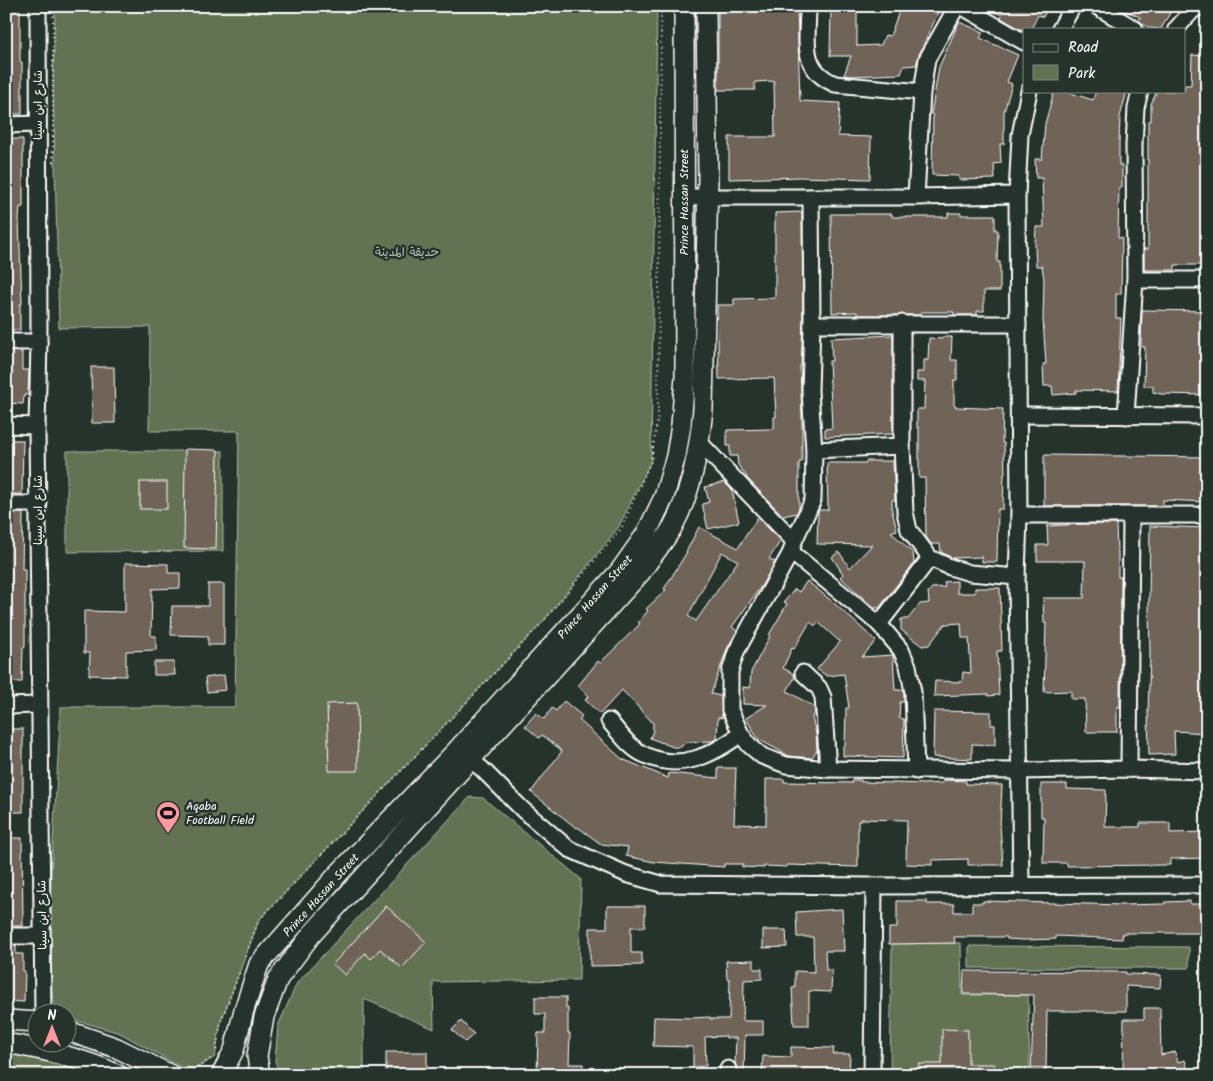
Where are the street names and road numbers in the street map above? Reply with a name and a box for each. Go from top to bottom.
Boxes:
street label: شارع ابن سينا [29,70,48,140]
street label: Prince Hassan Street [675,148,694,255]
street label: شارع ابن سينا [29,475,48,545]
street label: Prince Hassan Street [553,551,638,644]
street label: Prince Hassan Street [279,849,364,941]
street label: شارع ابن سينا [32,880,53,950]

